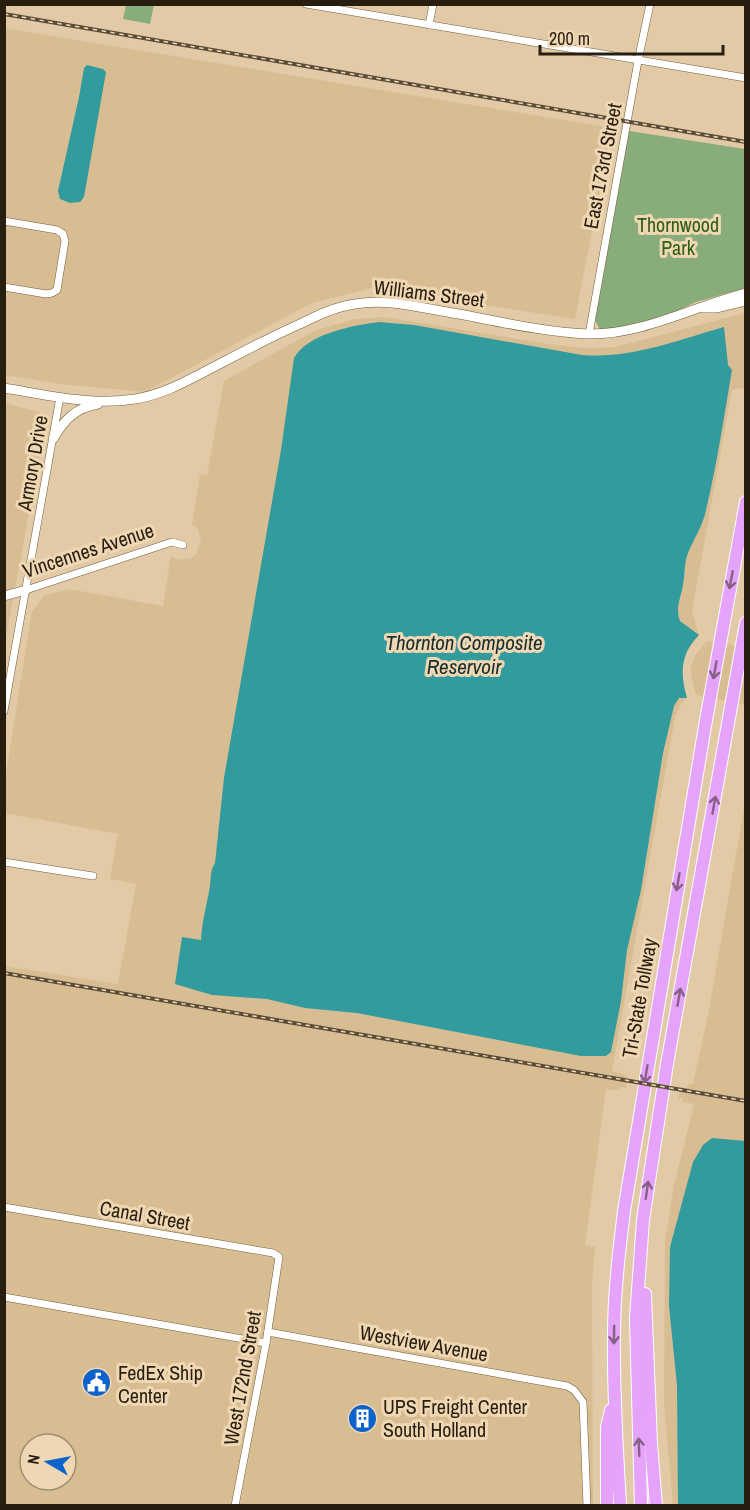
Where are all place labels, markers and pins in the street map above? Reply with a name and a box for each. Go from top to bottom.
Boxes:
place label: FedEx Ship Center [118,1359,203,1409]
public building icon: FedEx Ship Center [81,1367,113,1399]
place label: UPS Freight Center South Holland [383,1393,528,1443]
building icon: UPS Freight Center South Holland [346,1402,378,1434]

